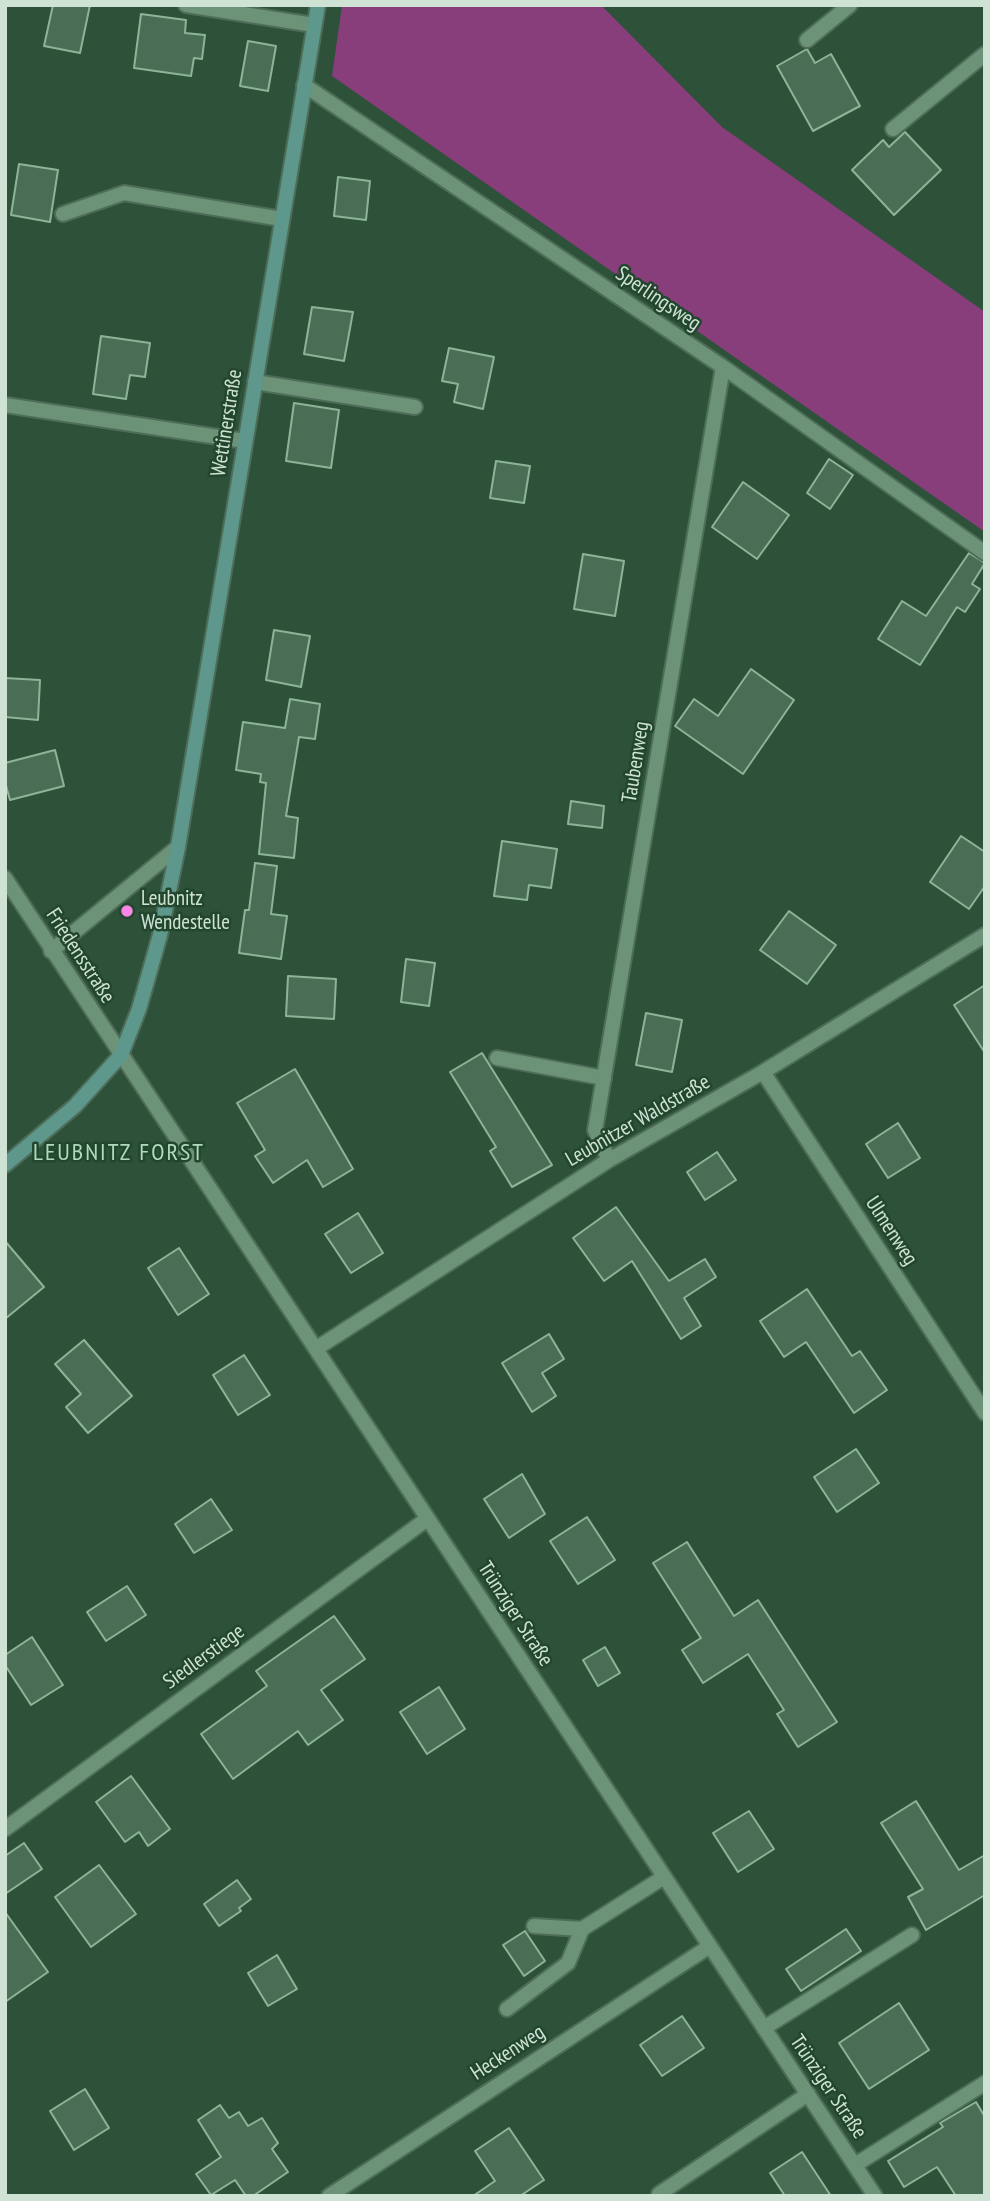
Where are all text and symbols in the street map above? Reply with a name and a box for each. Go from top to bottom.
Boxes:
street label: Sperlingsweg [611,261,705,337]
street label: Wettinerstraße [206,368,248,478]
street label: Taubenweg [617,720,655,804]
place label: Leubnitz Wendestelle [141,886,230,936]
marker: Leubnitz Wendestelle [119,903,135,919]
street label: Friedensstraße [40,904,120,1008]
street label: Leubnitzer Waldstraße [561,1070,715,1172]
district label: LEUBNITZ FORST [35,1139,203,1167]
street label: Ulmenweg [859,1192,923,1270]
street label: Trünziger Straße [472,1557,558,1671]
street label: Siedlerstiege [158,1619,250,1695]
street label: Heckenweg [466,2020,550,2086]
street label: Trünziger Straße [784,2030,872,2144]

